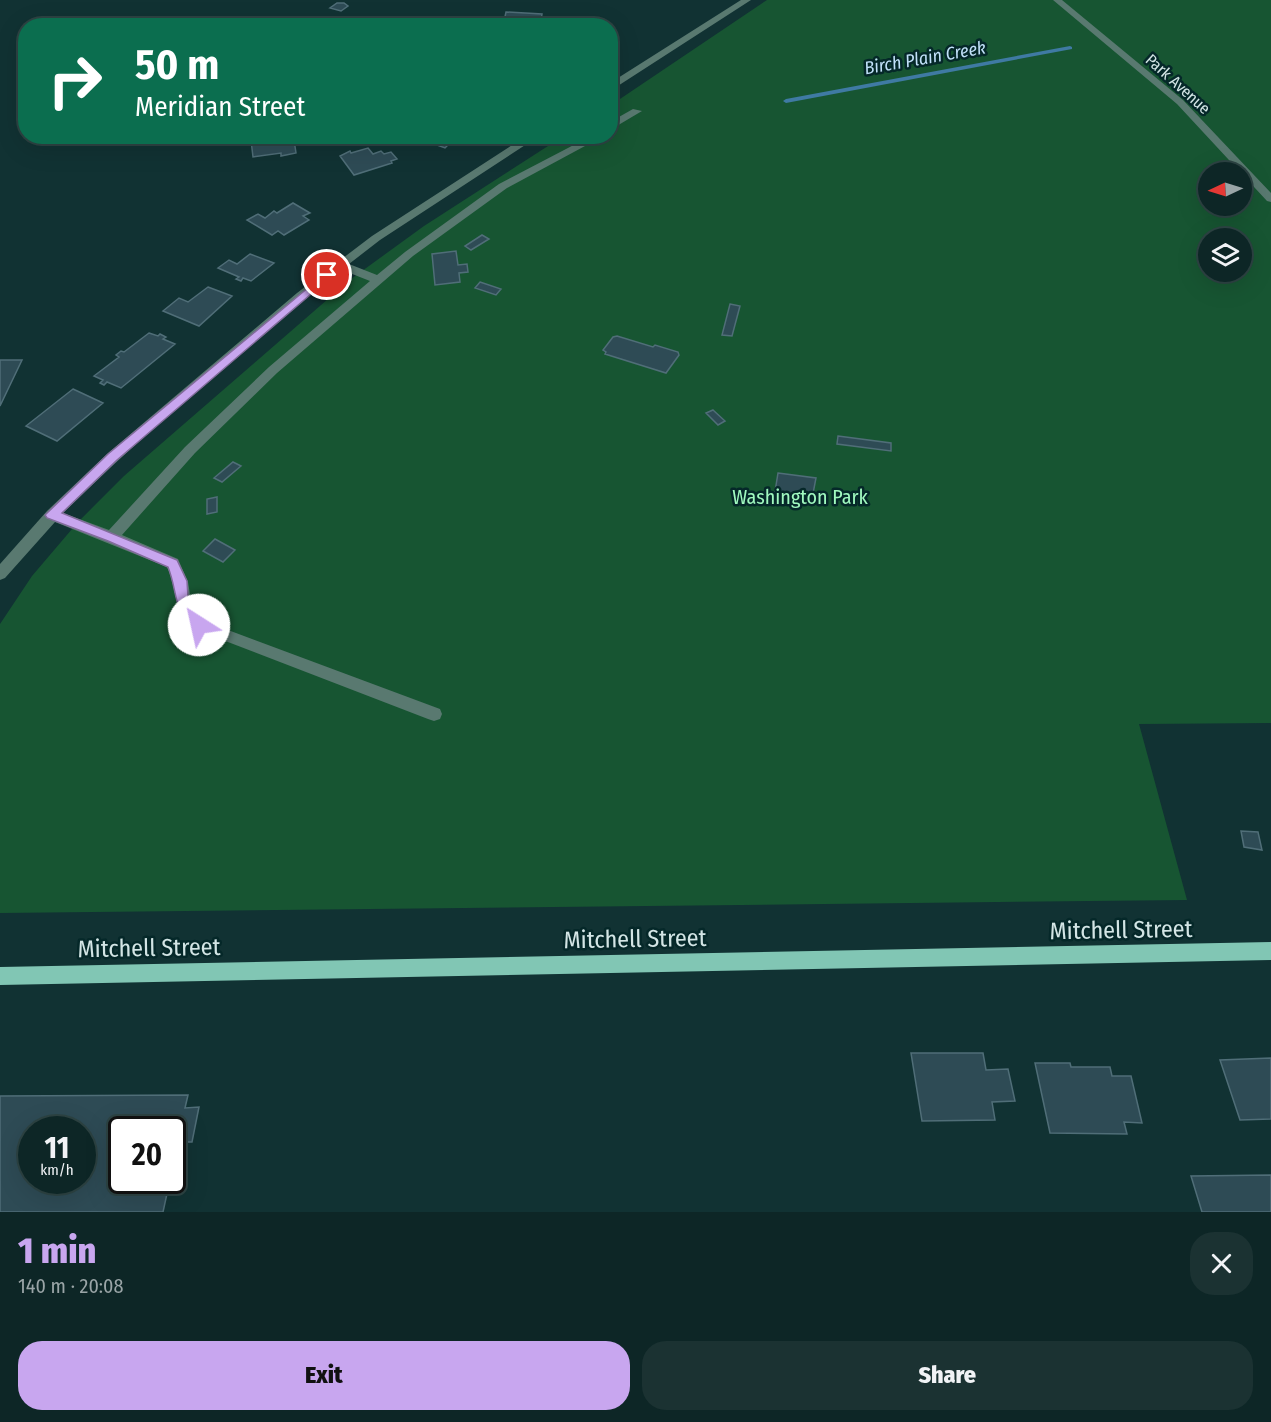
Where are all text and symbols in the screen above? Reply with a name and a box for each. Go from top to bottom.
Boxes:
water label: Birch Plain Creek [863,36,988,80]
text: 50 m [135,40,219,90]
icon: right [36,42,114,120]
street label: Park Avenue [1142,50,1214,118]
text: Meridian Street [135,91,305,123]
north arrow [1198,162,1252,216]
map controls [1198,162,1252,282]
button: layers [1198,228,1252,282]
pin [301,249,352,300]
icon: arrive [310,258,343,291]
park label: Washington Park [732,485,868,509]
position arrow [167,593,231,657]
street label: Mitchell Street [1049,915,1193,945]
street label: Mitchell Street [563,924,707,954]
street label: Mitchell Street [77,933,221,963]
speed limit sign: 20 [108,1116,186,1194]
text: 11 [45,1130,69,1166]
text: km/h [40,1161,74,1179]
text: 1 min [18,1229,96,1273]
button: close [1190,1232,1253,1295]
text: 140 m · 20:08 [18,1274,124,1298]
button: Exit [18,1341,630,1410]
button: Share [642,1341,1253,1410]

